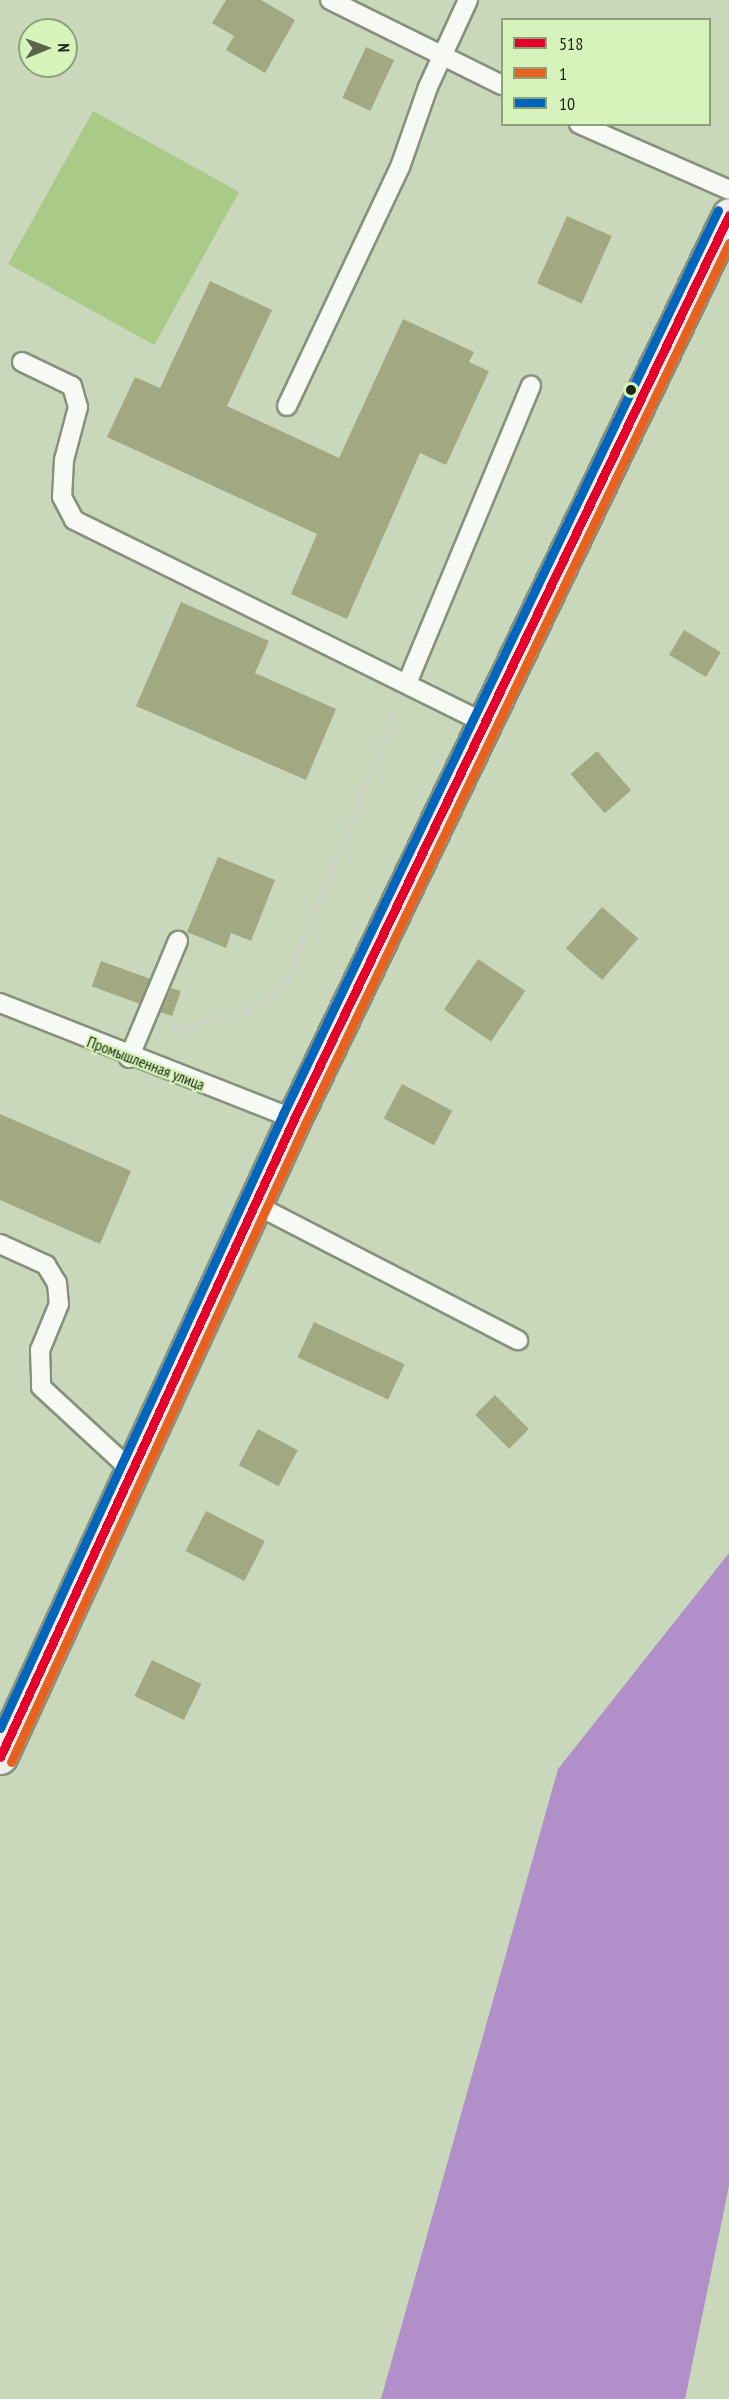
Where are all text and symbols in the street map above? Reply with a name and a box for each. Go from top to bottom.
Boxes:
north arrow [18,18,78,78]
legend [501,18,711,126]
text: 518 [559,32,583,55]
text: N [54,43,74,52]
text: 1 [559,62,567,85]
text: 10 [559,92,575,115]
unlabelled marker [625,384,637,396]
street label: Промышленная улица [84,1032,208,1094]

